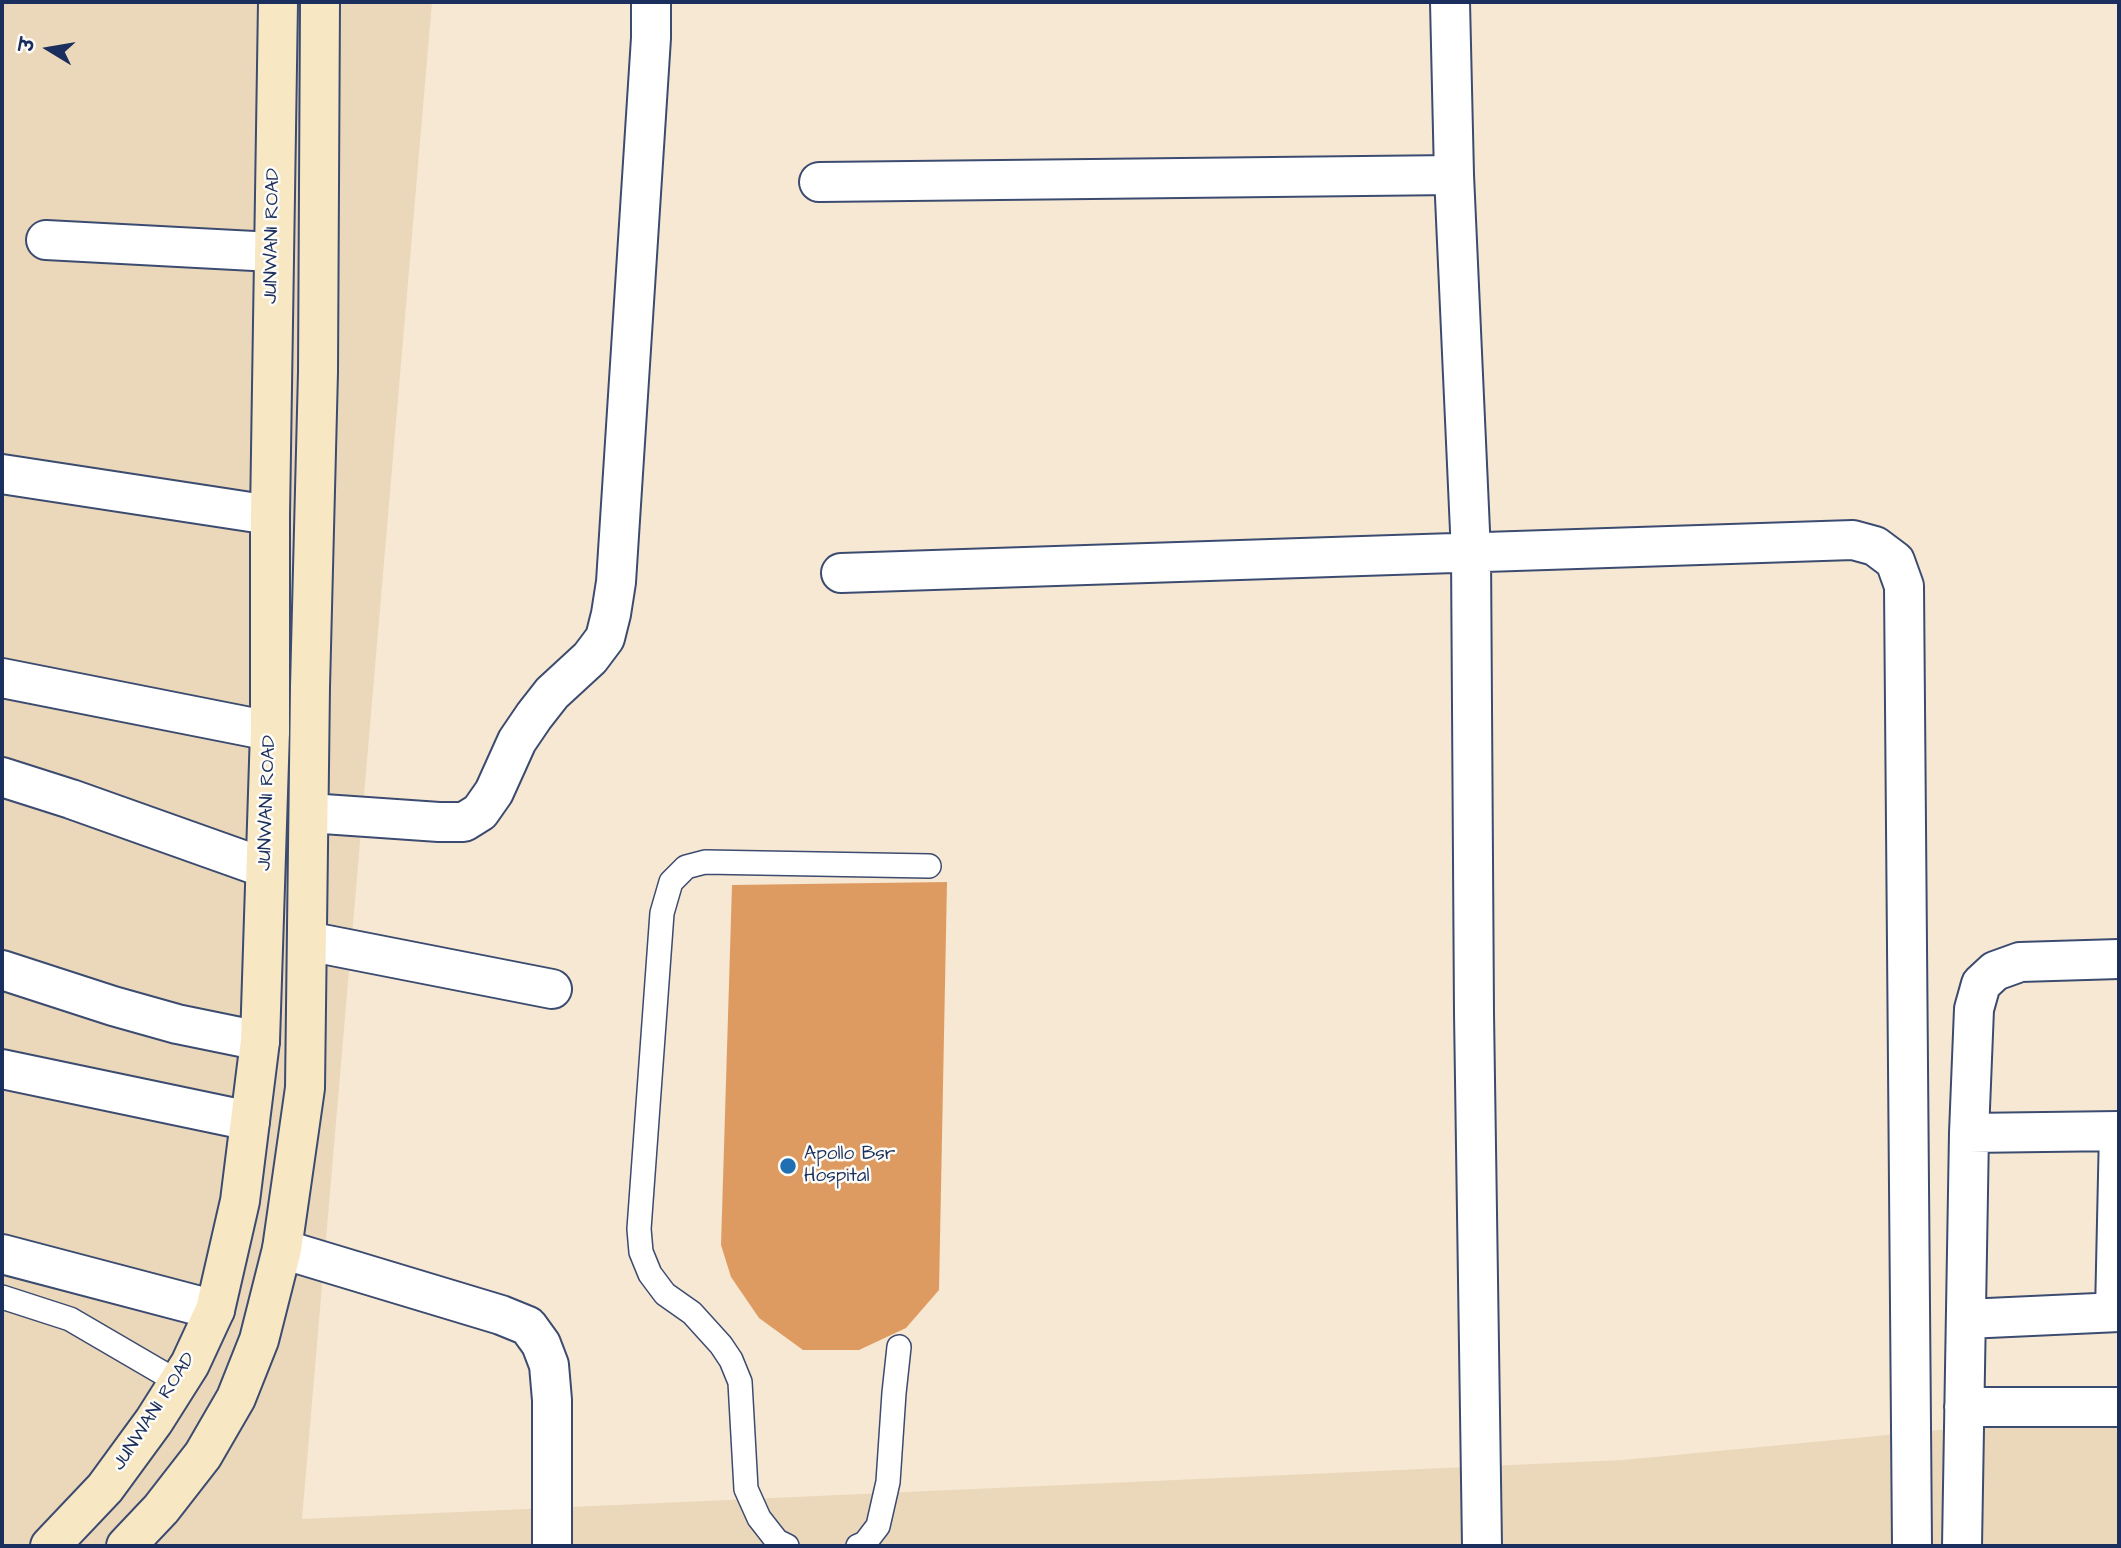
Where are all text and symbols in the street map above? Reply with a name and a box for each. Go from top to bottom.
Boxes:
north arrow [14,14,84,84]
text: उ [13,36,42,54]
street label: JUNWANI ROAD [260,168,286,304]
street label: JUNWANI ROAD [254,735,282,871]
place label: Apollo Bsr Hospital [804,1144,895,1188]
marker: Apollo Bsr Hospital [778,1156,798,1176]
street label: JUNWANI ROAD [108,1349,202,1475]

